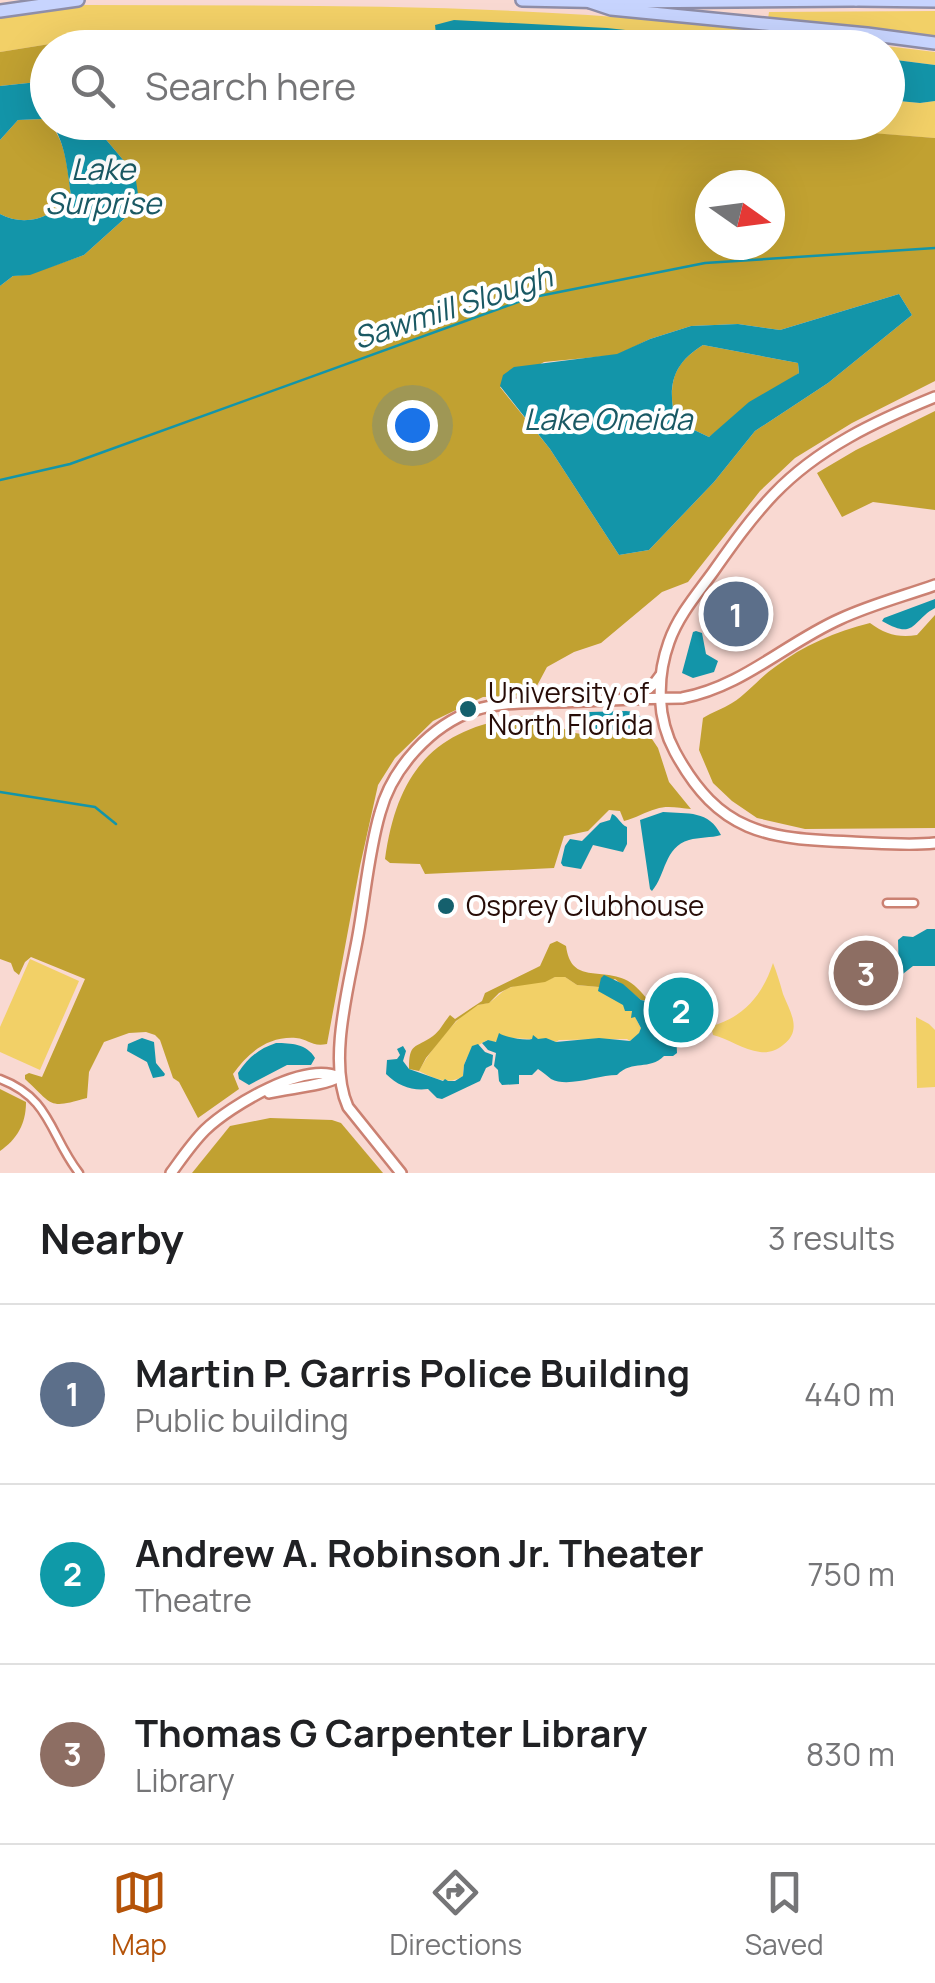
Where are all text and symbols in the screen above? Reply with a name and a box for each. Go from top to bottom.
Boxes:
search box [30,30,905,140]
icon: search [65,58,120,113]
text: Search here [145,59,356,111]
water label: Lake Surprise [45,148,162,223]
north arrow [695,170,785,260]
water label: Sawmill Slough [348,255,558,358]
water label: Lake Oneida [524,398,694,439]
your location [387,400,438,451]
pin: 1 [704,576,768,652]
place label: University of North Florida [488,673,653,743]
marker: University of North Florida [457,698,479,720]
place label: Osprey Clubhouse [466,886,704,924]
marker: Osprey Clubhouse [435,895,457,917]
pin: 3 [834,936,898,1010]
pin: 2 [648,972,714,1048]
text: Nearby [40,1209,184,1267]
text: 3 results [768,1216,895,1260]
text: Martin P. Garris Police Building [135,1346,690,1398]
text: 1 [65,1372,80,1416]
text: 440 m [804,1372,895,1416]
text: Public building [135,1398,349,1442]
text: Andrew A. Robinson Jr. Theater [135,1526,704,1578]
text: 2 [63,1552,82,1596]
text: 750 m [807,1552,895,1596]
text: Theatre [135,1578,252,1622]
text: Thomas G Carpenter Library [135,1706,647,1758]
text: 3 [63,1732,82,1776]
text: 830 m [806,1732,895,1776]
text: Library [135,1758,235,1802]
tab: Map [111,1865,167,1963]
tab: Directions [390,1865,522,1963]
tab: Saved [745,1865,824,1963]

